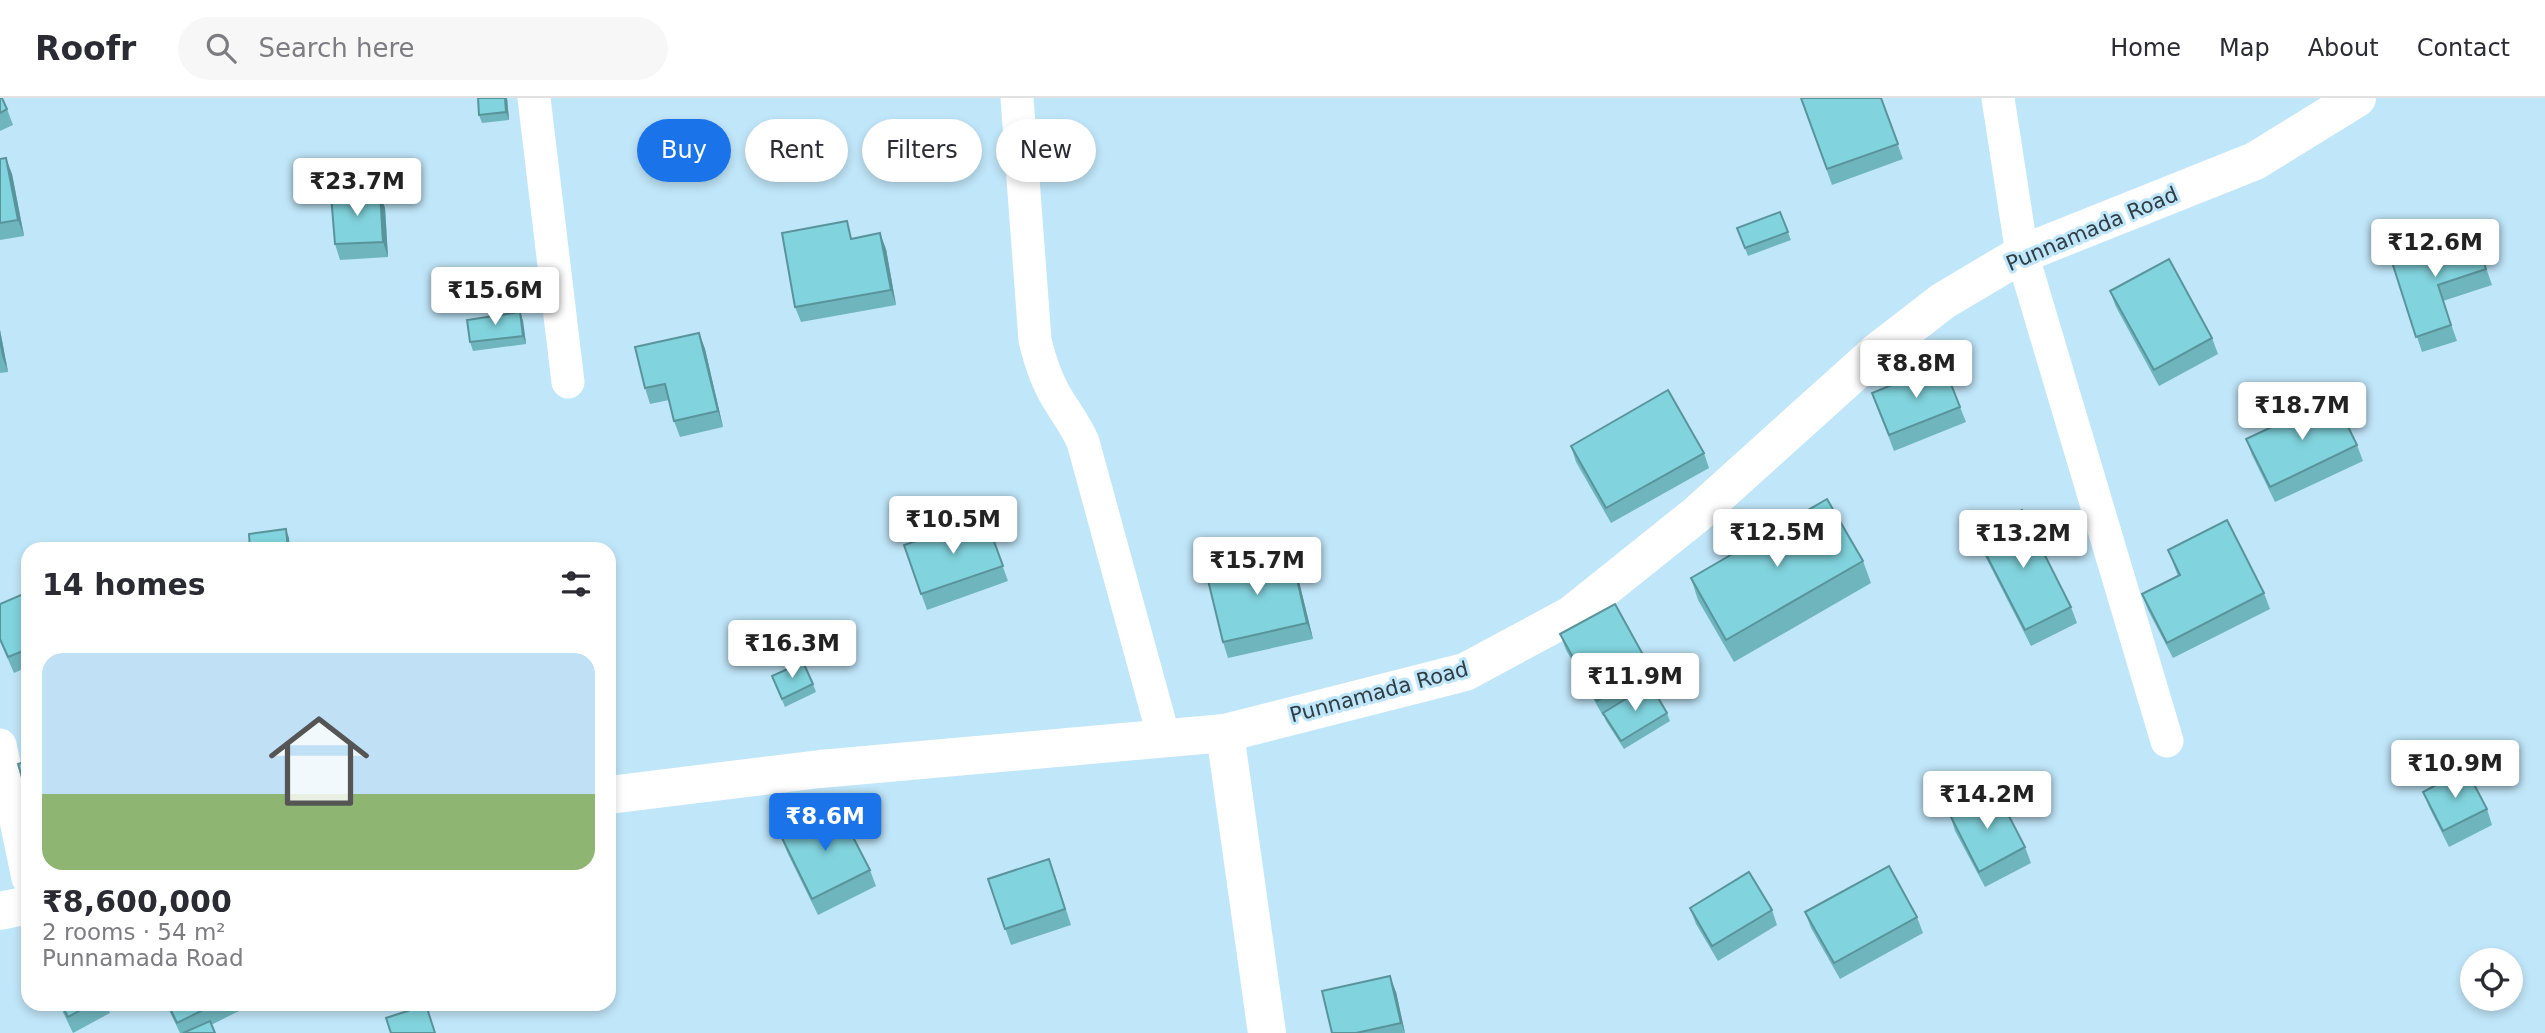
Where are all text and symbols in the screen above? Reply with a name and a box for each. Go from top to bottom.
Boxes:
search box [178,17,668,80]
text: Roofr [35,29,136,68]
icon: search [202,29,240,67]
text: Search here [258,33,415,63]
text: Home [2110,34,2181,62]
text: Map [2219,34,2270,62]
text: About [2308,34,2379,62]
text: Contact [2417,34,2510,62]
chip: Buy [637,119,731,182]
chip: Rent [745,119,848,182]
chip: Filters [862,119,982,182]
chip: New [996,119,1096,182]
pin: ₹23.7M [300,158,414,218]
text: ₹23.7M [309,168,405,194]
street label: Punnamada Road [2003,182,2181,276]
pin: ₹12.6M [2378,220,2492,279]
text: ₹12.6M [2387,229,2483,255]
pin: ₹15.6M [438,268,552,327]
text: ₹15.6M [447,277,543,303]
pin: ₹8.8M [1867,341,1965,400]
text: ₹8.8M [1876,350,1956,376]
pin: ₹18.7M [2245,382,2359,442]
text: ₹18.7M [2254,392,2350,418]
pin: ₹10.5M [896,496,1010,556]
text: ₹10.5M [905,506,1001,532]
pin: ₹12.5M [1720,510,1834,569]
pin: ₹13.2M [1966,510,2080,570]
text: ₹12.5M [1729,519,1825,545]
text: ₹13.2M [1975,520,2071,546]
pin: ₹15.7M [1200,538,1314,597]
text: ₹15.7M [1209,547,1305,573]
icon: filters [557,565,595,603]
text: 14 homes [42,567,206,602]
pin: ₹16.3M [735,620,849,680]
text: ₹16.3M [744,630,840,656]
pin: ₹11.9M [1578,654,1692,713]
street label: Punnamada Road [1287,657,1471,727]
text: ₹11.9M [1587,663,1683,689]
icon: home [256,698,382,824]
pin: ₹10.9M [2398,740,2512,800]
text: ₹10.9M [2407,750,2503,776]
pin: ₹14.2M [1930,772,2044,831]
text: ₹14.2M [1939,781,2035,807]
pin: ₹8.6M [776,794,874,853]
text: ₹8.6M [785,803,865,829]
text: ₹8,600,000 [42,884,232,919]
text: 2 rooms · 54 m² [42,919,226,945]
text: Punnamada Road [42,945,244,971]
map controls [2460,948,2523,1011]
button: locate [2460,948,2523,1011]

